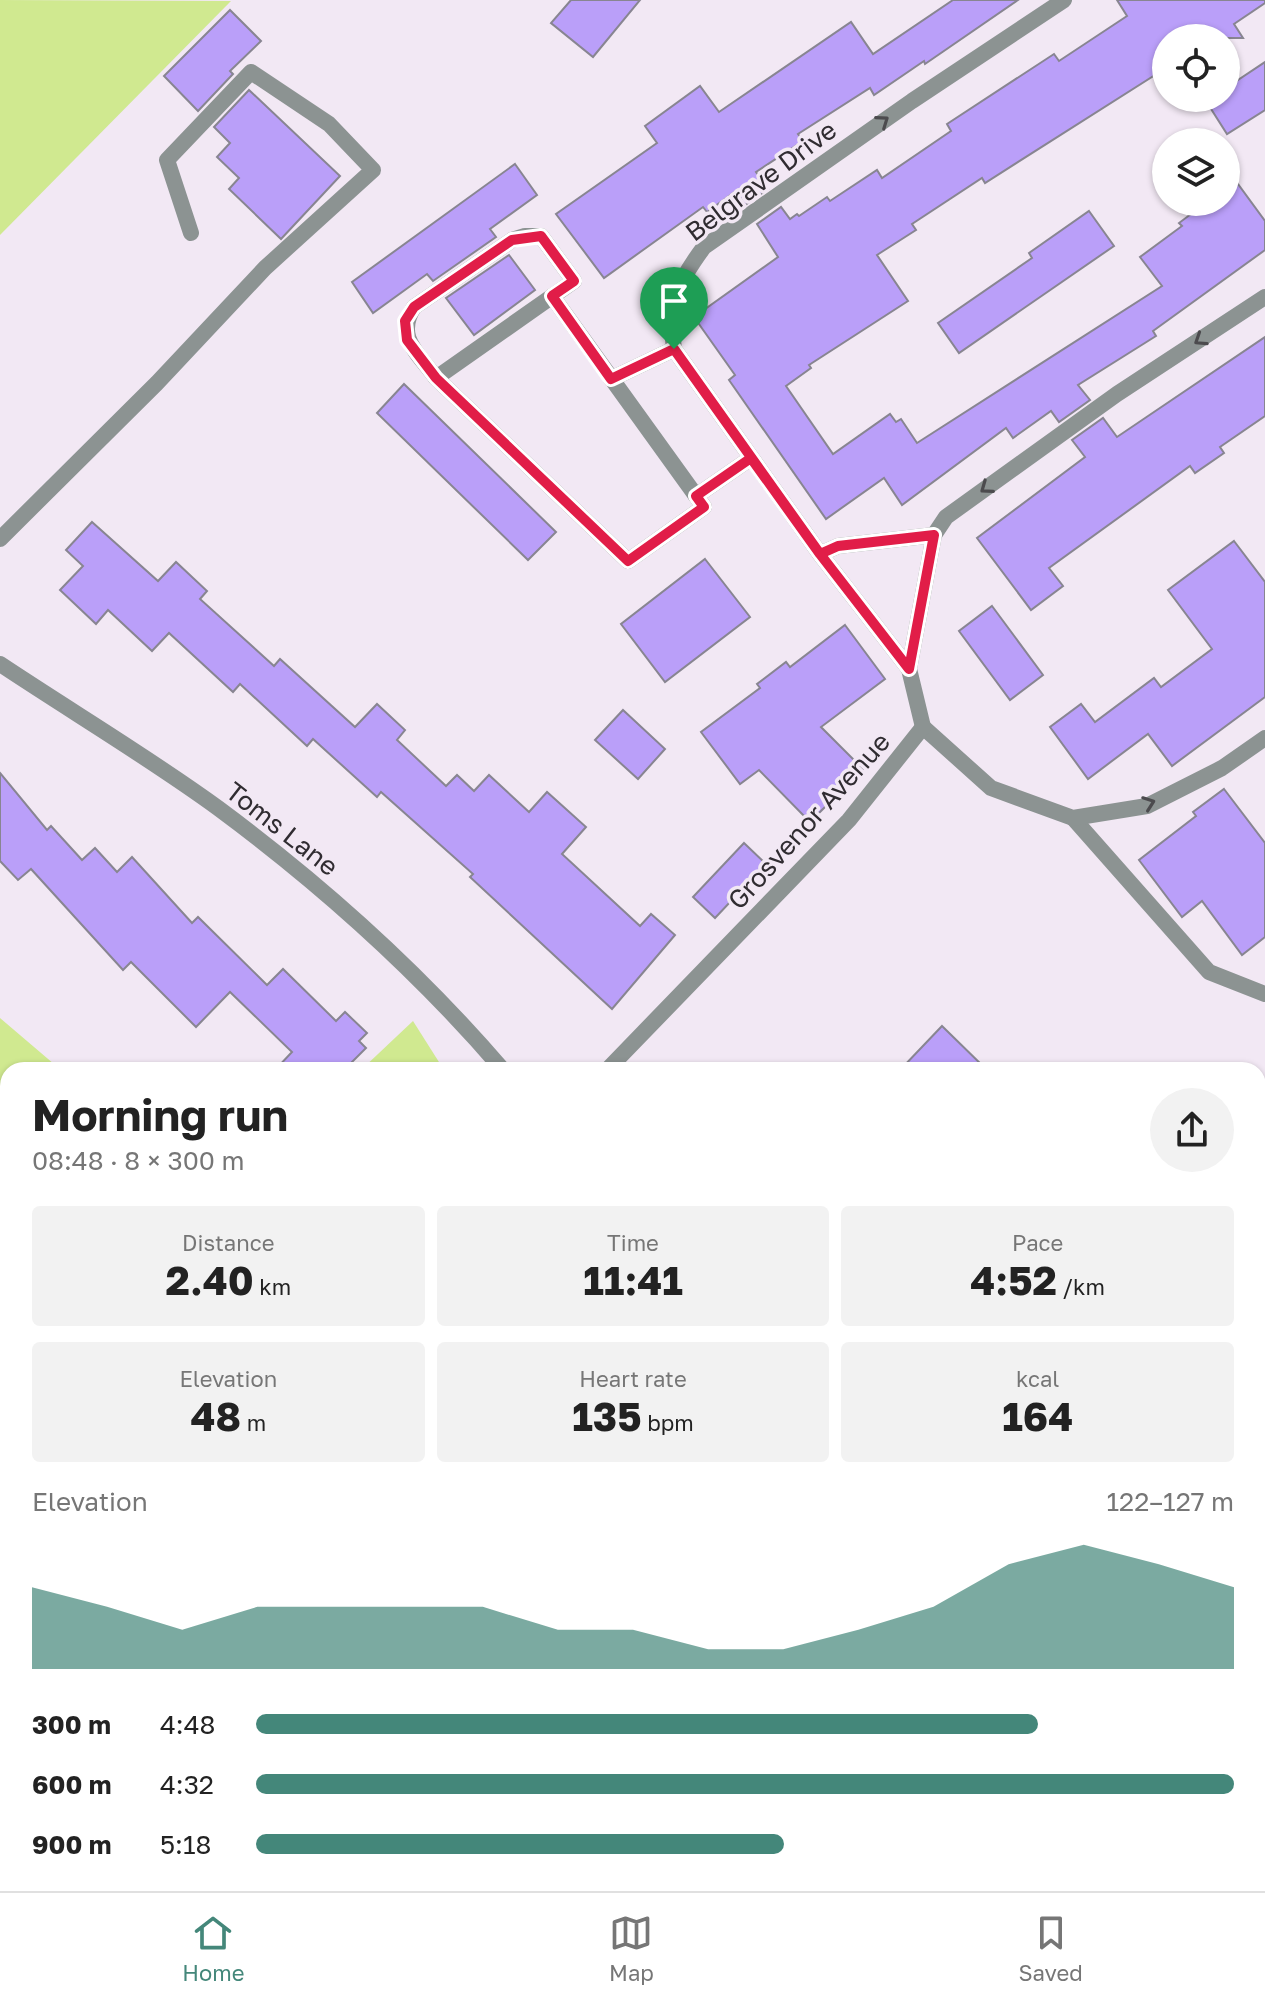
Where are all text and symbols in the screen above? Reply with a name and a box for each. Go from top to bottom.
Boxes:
map controls [1152,24,1240,216]
button: locate [1152,24,1240,112]
street label: Belgrave Drive [679,114,842,247]
one-way arrow [875,116,889,131]
button: layers [1152,128,1240,216]
pin [640,267,708,349]
icon: arrive [652,279,696,323]
one-way arrow [1194,330,1208,345]
one-way arrow [980,478,995,493]
street label: Grosvenor Avenue [721,726,896,915]
street label: Toms Lane [220,775,344,882]
one-way arrow [1141,797,1155,813]
text: Morning run [32,1088,288,1141]
button: share [1150,1088,1234,1172]
text: 08:48 · 8 × 300 m [32,1145,244,1176]
text: Distance [182,1229,275,1256]
text: Time [607,1229,659,1256]
text: Pace [1012,1229,1063,1256]
text: 2.40 [166,1256,254,1304]
text: 11:41 [583,1256,683,1304]
text: 4:52 [970,1256,1057,1304]
text: km [254,1273,291,1300]
text: /km [1057,1273,1105,1300]
text: Elevation [179,1365,277,1392]
text: Heart rate [579,1365,687,1392]
text: kcal [1016,1365,1059,1392]
text: 48 [191,1392,241,1440]
text: 135 [572,1392,642,1440]
text: 164 [1002,1392,1073,1440]
text: m [241,1409,266,1436]
text: bpm [642,1409,694,1436]
text: Elevation [32,1486,148,1517]
text: 122–127 m [1106,1486,1234,1517]
text: 300 m [32,1709,111,1740]
text: 4:48 [160,1709,215,1740]
text: 600 m [32,1769,112,1800]
text: 4:32 [160,1769,214,1800]
text: 900 m [32,1829,112,1860]
text: 5:18 [160,1829,211,1860]
tab: Home [182,1911,244,1986]
tab: Map [609,1911,654,1986]
tab: Saved [1018,1911,1083,1986]

